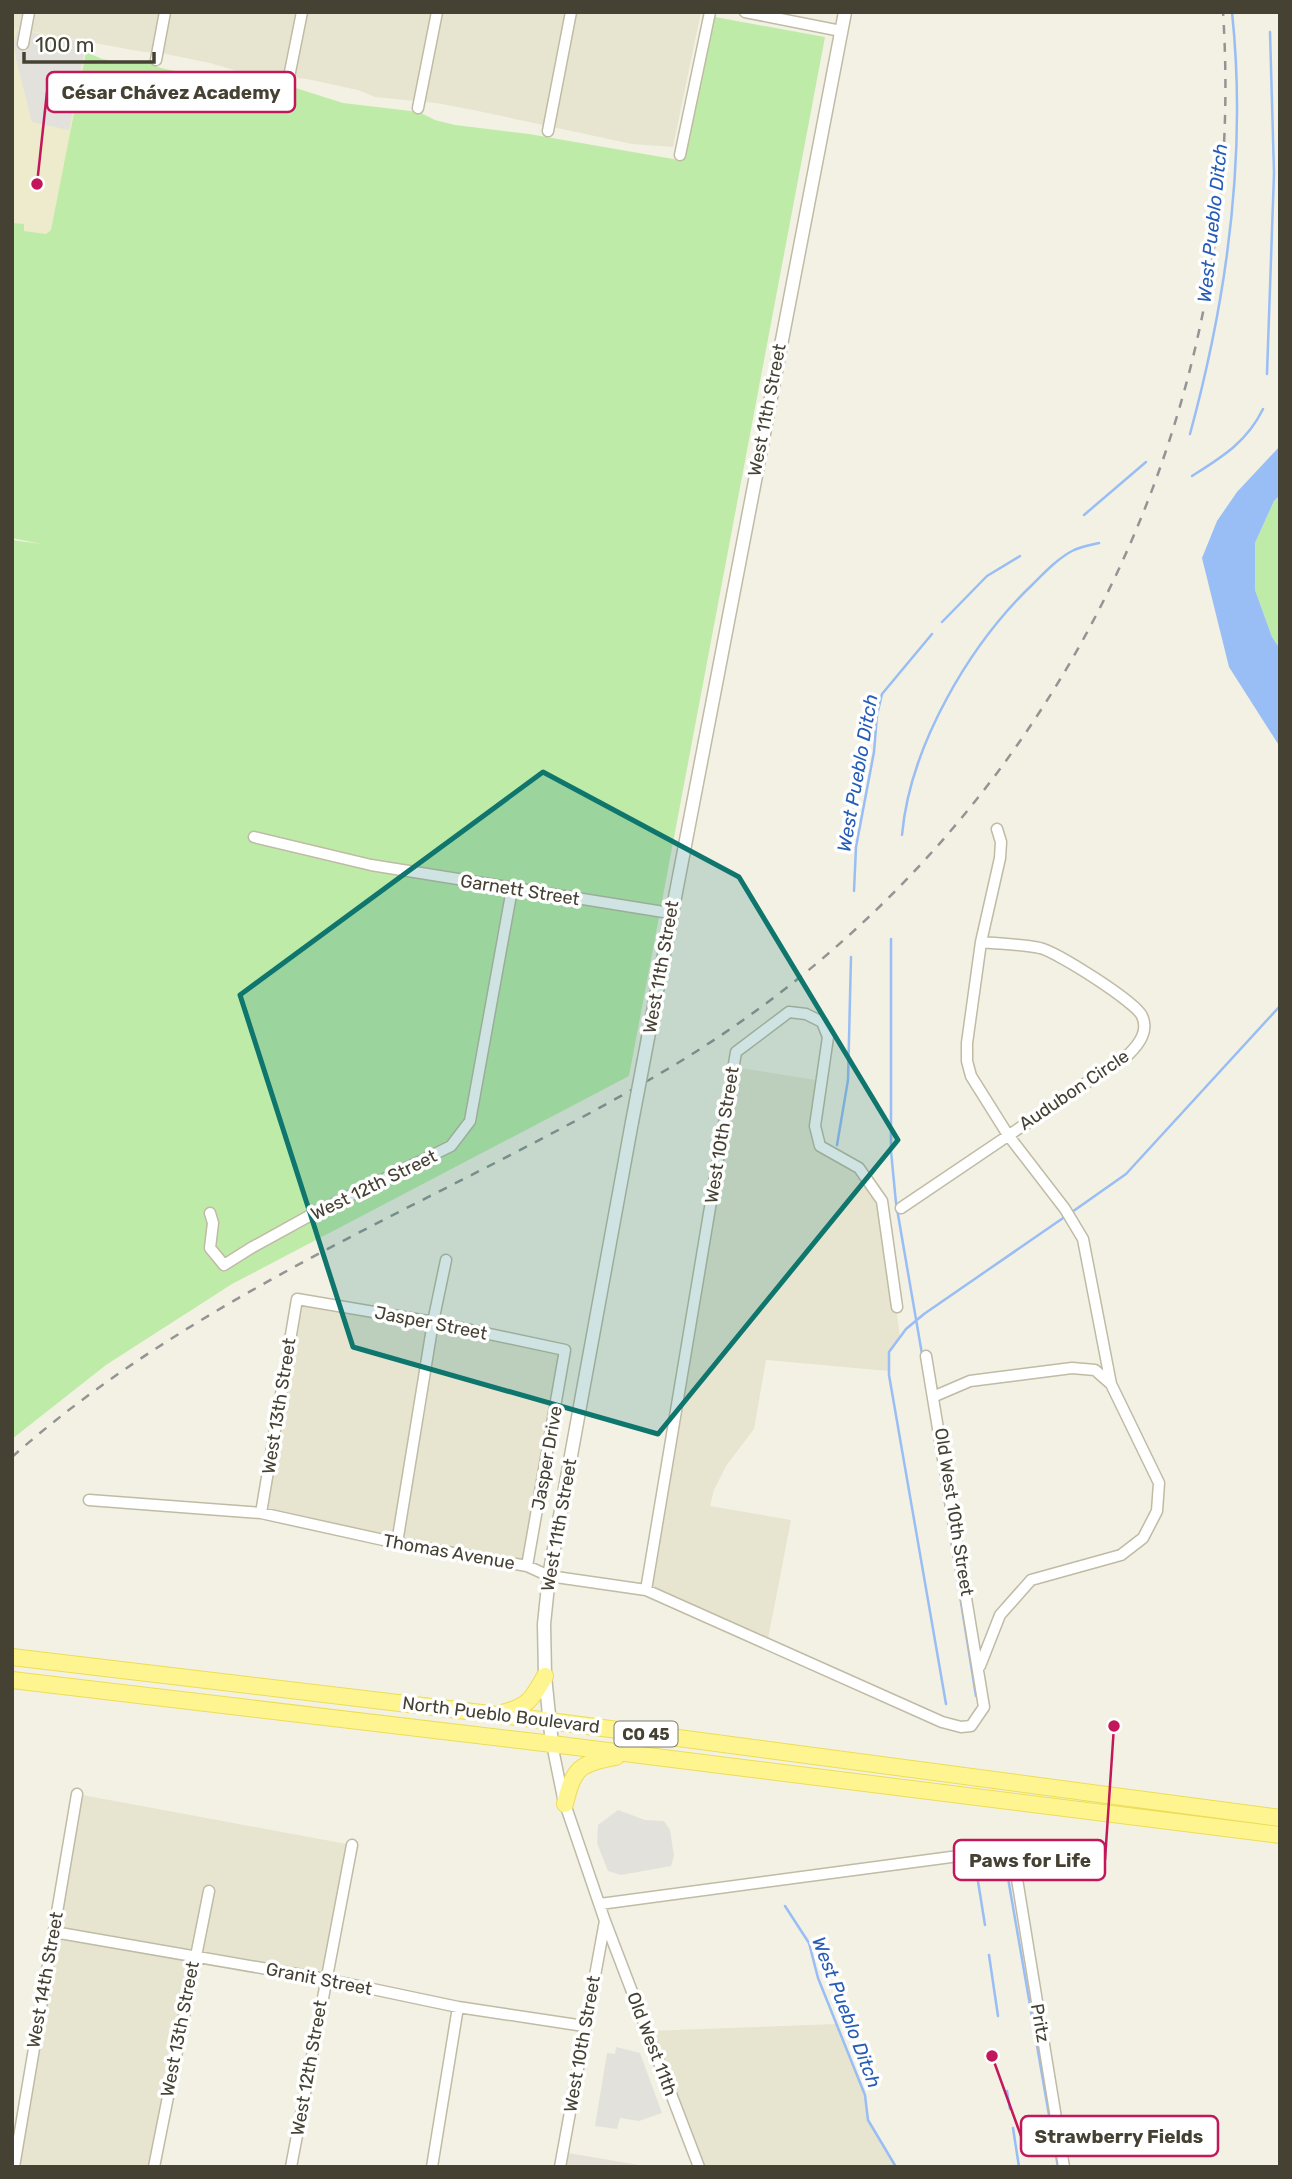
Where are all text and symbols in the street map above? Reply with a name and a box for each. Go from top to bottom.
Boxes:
scale bar [24,21,154,65]
text: 100 m [35,32,94,57]
callout: César Chávez Academy [47,72,295,112]
text: César Chávez Academy [61,81,281,104]
water label: West Pueblo Ditch [1193,142,1232,304]
street label: West 11th Street [743,342,791,478]
water label: West Pueblo Ditch [832,692,883,854]
street label: Garnett Street [459,870,581,910]
street label: West 11th Street [638,899,684,1035]
street label: Audubon Circle [1015,1045,1133,1135]
street label: West 10th Street [700,1065,744,1205]
street label: West 12th Street [307,1145,441,1225]
street label: Jasper Street [373,1301,489,1345]
street label: West 13th Street [257,1336,301,1476]
street label: Jasper Drive [527,1404,567,1512]
street label: Old West 10th Street [930,1426,978,1598]
street label: West 11th Street [536,1457,582,1593]
street label: Thomas Avenue [381,1530,517,1574]
street label: North Pueblo Boulevard [401,1692,601,1738]
road number: CO 45 [614,1722,678,1746]
callout: Paws for Life [954,1840,1105,1880]
text: Paws for Life [969,1849,1091,1872]
street label: West 14th Street [22,1910,68,2050]
water label: West Pueblo Ditch [807,1933,886,2091]
street label: Granit Street [264,1958,374,2000]
street label: West 13th Street [156,1959,204,2099]
street label: West 10th Street [559,1974,605,2114]
street label: Old West 11th [622,1989,682,2099]
street label: West 12th Street [286,1998,332,2138]
street label: Pritz [1026,2002,1054,2044]
callout: Strawberry Fields [1021,2116,1218,2156]
text: Strawberry Fields [1035,2125,1203,2148]

